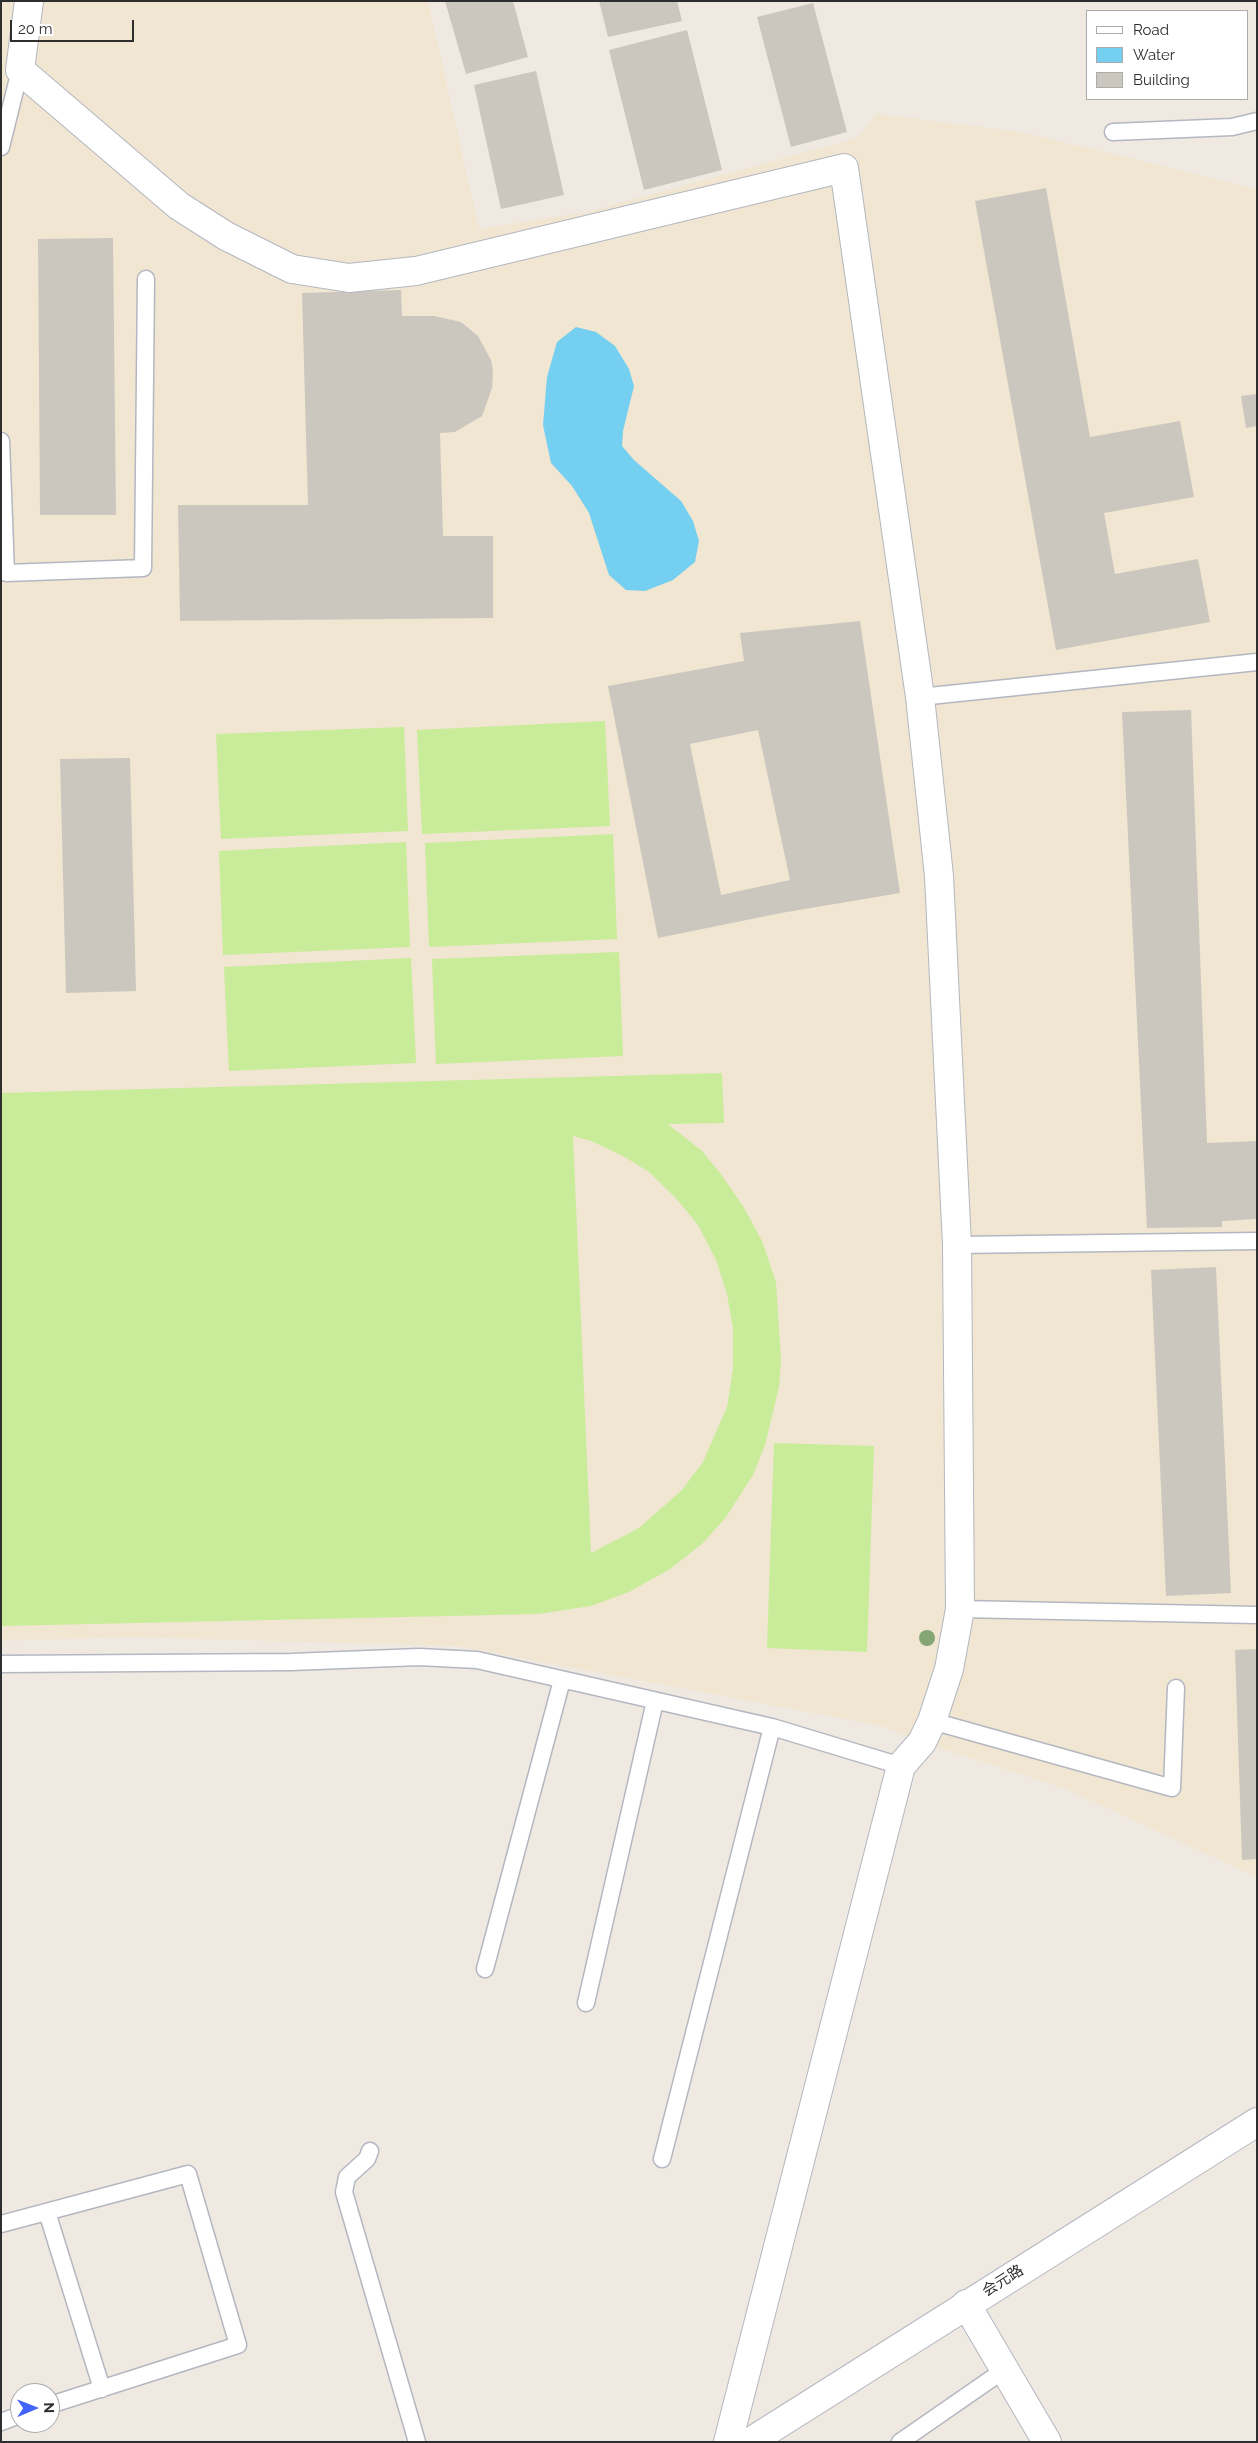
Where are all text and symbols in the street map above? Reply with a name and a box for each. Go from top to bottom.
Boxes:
scale bar [12,10,136,42]
legend [1086,10,1248,100]
text: 20 m [18,20,53,38]
text: Road [1133,21,1169,39]
text: Water [1133,46,1175,64]
text: Building [1133,71,1190,89]
street label: 会元路 [979,2261,1027,2301]
north arrow [10,2383,60,2433]
text: N [41,2402,57,2413]

